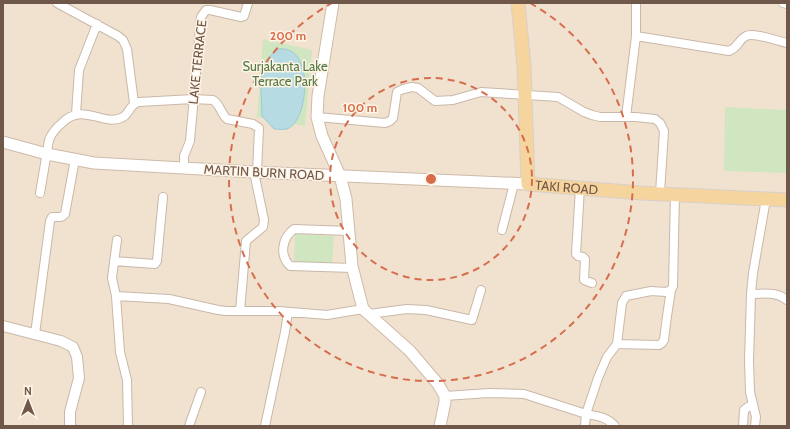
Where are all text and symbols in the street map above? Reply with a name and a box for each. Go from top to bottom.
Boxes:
street label: LAKE TERRACE [185,19,209,105]
text: 200 m [270,28,306,43]
park label: Surjakanta Lake Terrace Park [242,58,328,89]
text: 100 m [343,100,377,115]
street label: MARTIN BURN ROAD [203,161,325,183]
centre of rings [424,172,438,186]
street label: TAKI ROAD [534,177,599,198]
north arrow [8,381,48,421]
text: N [24,384,32,398]

